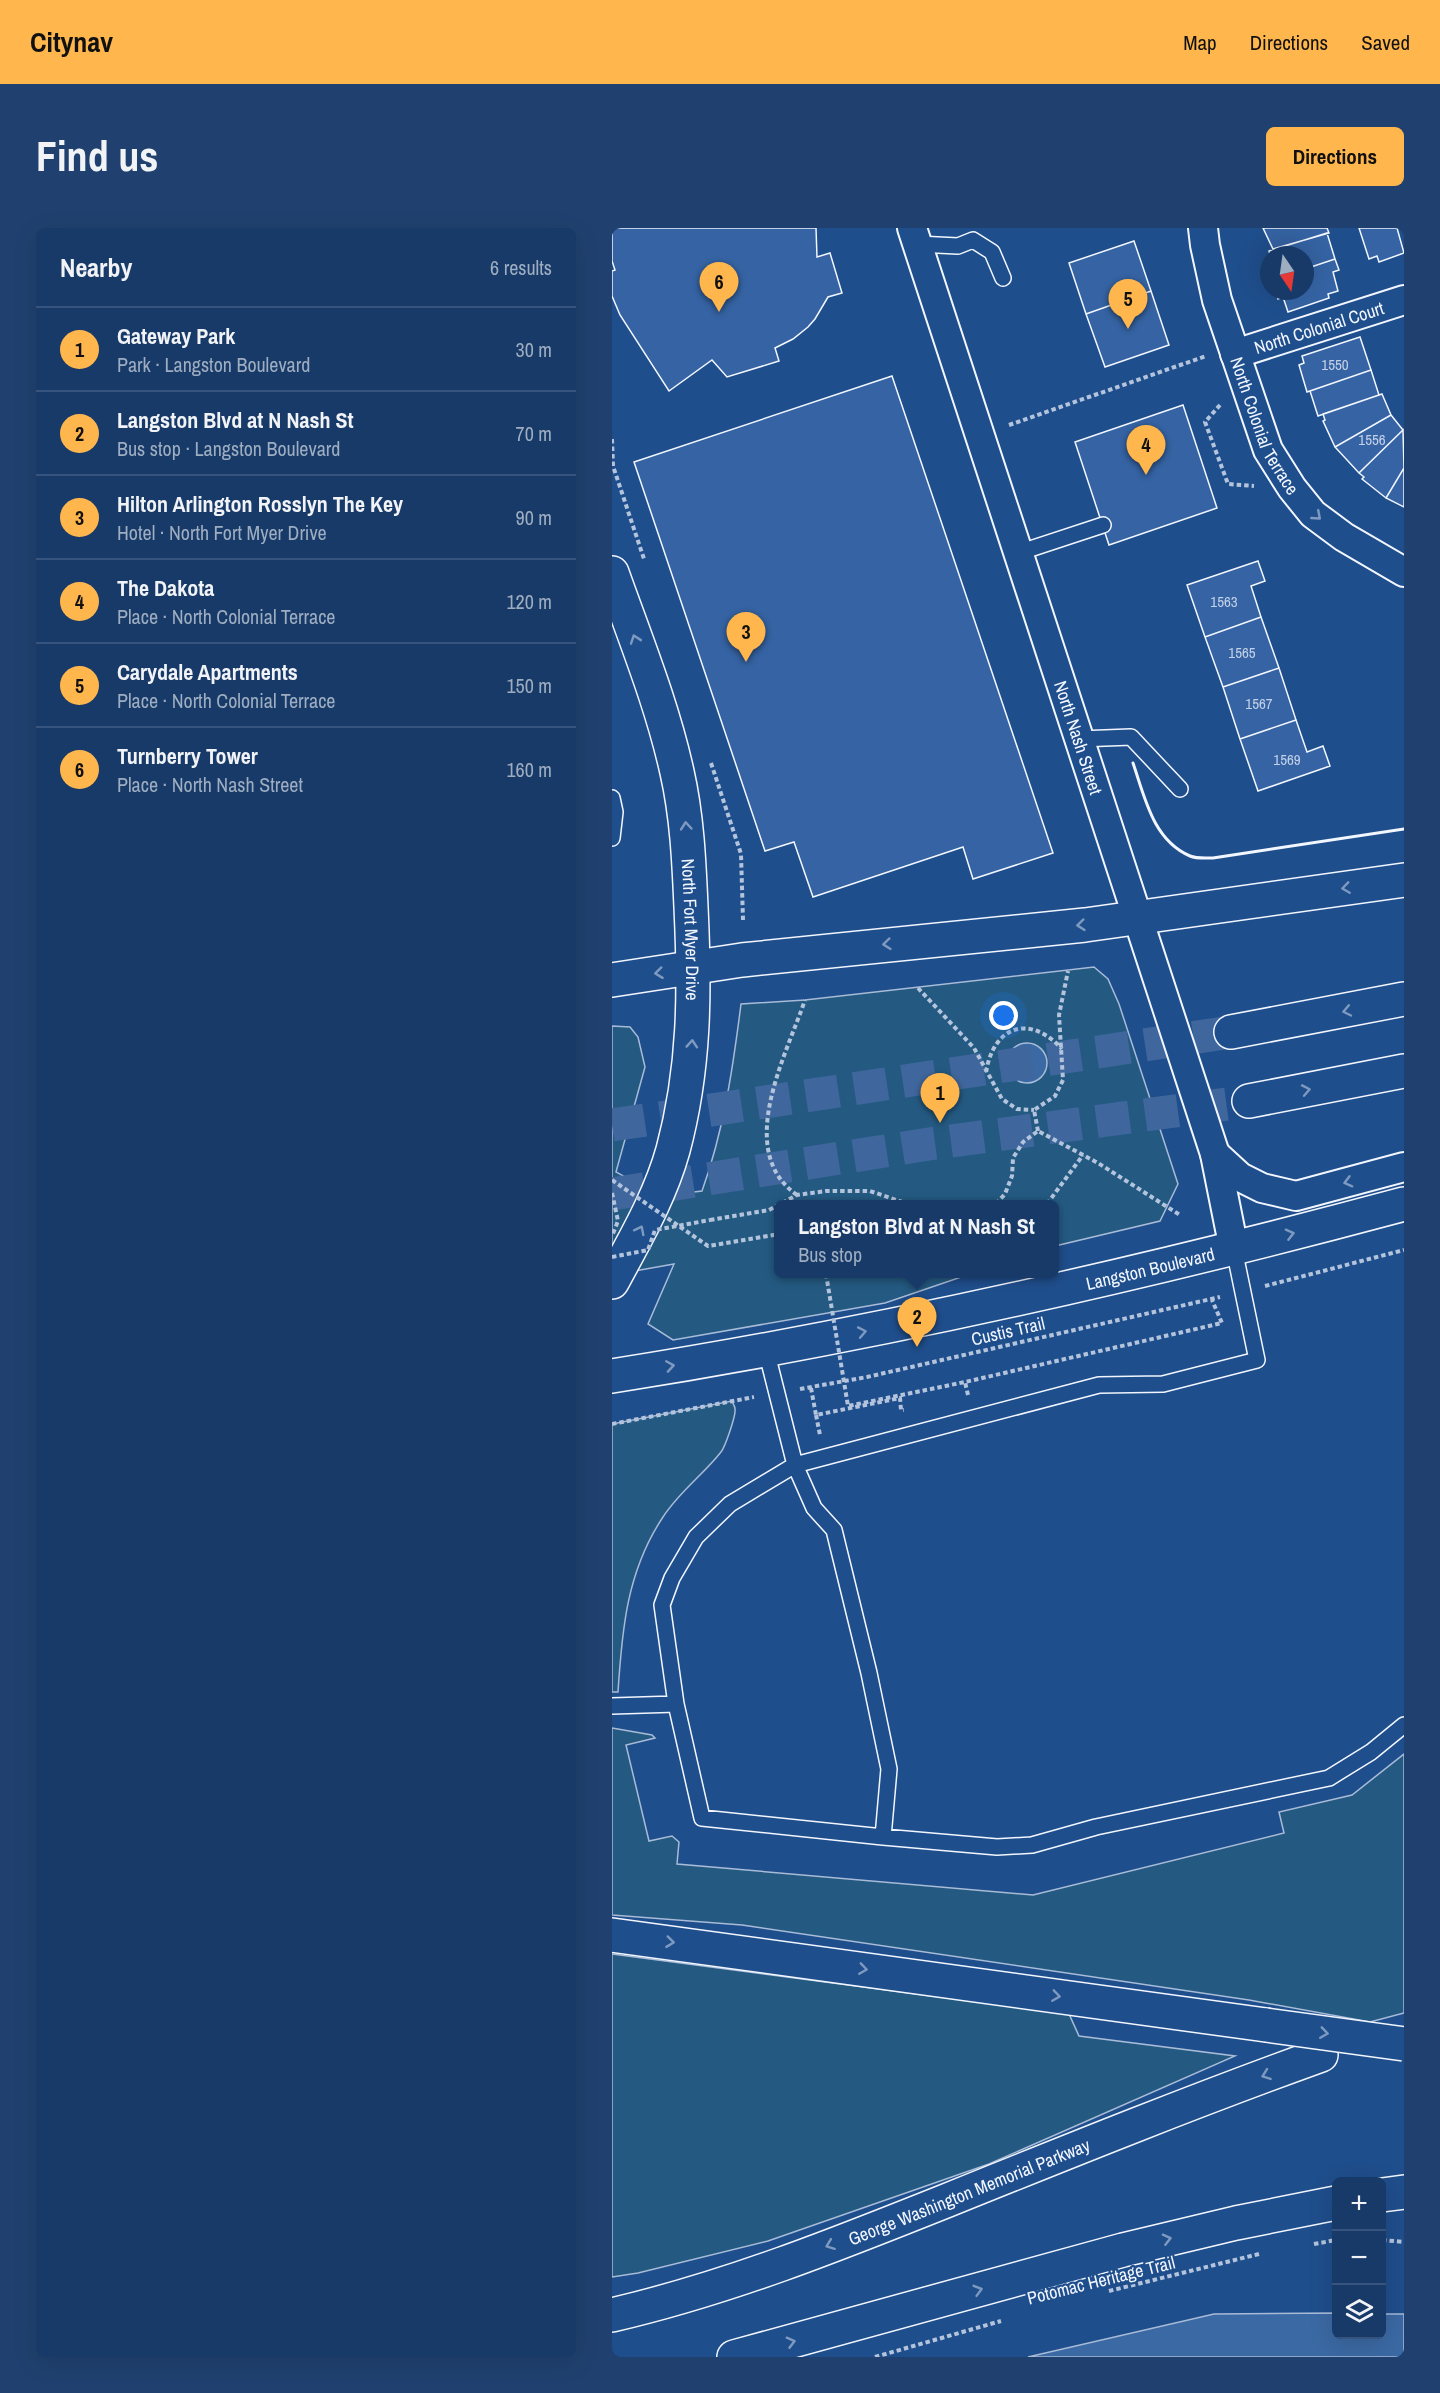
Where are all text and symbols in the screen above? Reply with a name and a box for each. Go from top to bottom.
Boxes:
text: Citynav [30,23,113,61]
text: Map [1183,28,1217,57]
text: Directions [1250,28,1328,57]
text: Saved [1361,28,1410,57]
button: Directions [1266,127,1404,186]
text: Find us [36,128,158,184]
north arrow [1260,246,1314,300]
text: Nearby [60,250,132,285]
text: 6 results [490,254,552,281]
pin: 6 [700,262,738,312]
pin: 5 [1108,279,1148,329]
street label: North Colonial Court [1251,295,1387,360]
text: Gateway Park [117,321,235,351]
text: 1 [75,336,84,363]
text: 30 m [516,336,552,363]
text: Park · Langston Boulevard [117,351,310,378]
street label: North Colonial Terrace [1225,354,1305,500]
house number: 1550 [1321,354,1349,375]
text: Langston Blvd at N Nash St [117,405,354,435]
text: 2 [75,420,84,447]
text: 70 m [516,420,552,447]
pin: 4 [1126,426,1166,475]
house number: 1556 [1358,429,1386,450]
text: Bus stop · Langston Boulevard [117,435,340,462]
text: Hilton Arlington Rosslyn The Key [117,489,403,519]
text: 3 [75,504,84,531]
text: 90 m [516,504,552,531]
one-way arrow [1310,509,1321,520]
text: Hotel · North Fort Myer Drive [117,519,327,546]
text: The Dakota [117,573,214,603]
text: 4 [75,588,84,615]
text: 120 m [506,588,552,615]
house number: 1563 [1210,591,1238,612]
text: Place · North Colonial Terrace [117,603,335,630]
pin: 3 [726,612,766,662]
one-way arrow [629,634,642,644]
house number: 1565 [1228,642,1256,663]
text: Carydale Apartments [117,657,298,687]
text: 5 [75,672,84,699]
text: 150 m [506,672,552,699]
street label: North Nash Street [1048,677,1109,798]
text: Place · North Colonial Terrace [117,687,335,714]
house number: 1567 [1245,693,1273,714]
text: Turnberry Tower [117,741,258,771]
house number: 1569 [1273,749,1301,770]
text: 6 [75,756,84,783]
text: 160 m [506,756,552,783]
text: Place · North Nash Street [117,771,303,798]
one-way arrow [680,822,693,831]
street label: North Fort Myer Drive [676,858,706,1001]
one-way arrow [1342,882,1351,894]
one-way arrow [1076,918,1085,931]
one-way arrow [882,937,891,950]
one-way arrow [654,966,663,979]
your location [989,1001,1018,1030]
one-way arrow [1342,1004,1352,1017]
one-way arrow [685,1039,698,1048]
pin: 1 [920,1074,960,1123]
one-way arrow [1301,1084,1311,1097]
one-way arrow [1343,1175,1353,1188]
popup [774,1200,1059,1278]
text: Langston Blvd at N Nash St [798,1211,1035,1241]
one-way arrow [632,1225,644,1236]
one-way arrow [1284,1229,1295,1241]
text: Bus stop [798,1241,862,1268]
street label: Langston Boulevard [1083,1241,1217,1296]
pin: 2 [898,1298,936,1347]
street label: Custis Trail [969,1310,1047,1352]
one-way arrow [856,1326,866,1339]
one-way arrow [664,1360,674,1373]
one-way arrow [666,1935,675,1948]
one-way arrow [859,1962,868,1974]
one-way arrow [1052,1989,1061,2001]
one-way arrow [1319,2027,1328,2039]
one-way arrow [1261,2067,1272,2080]
street label: George Washington Memorial Parkway [844,2132,1094,2251]
map controls [1332,2177,1386,2339]
button: + [1332,2177,1386,2231]
button: − [1332,2231,1386,2285]
one-way arrow [1161,2233,1171,2246]
one-way arrow [826,2238,836,2251]
street label: Potomac Heritage Trail [1024,2250,1178,2310]
one-way arrow [973,2284,983,2297]
button: layers [1332,2285,1386,2339]
one-way arrow [785,2337,795,2350]

